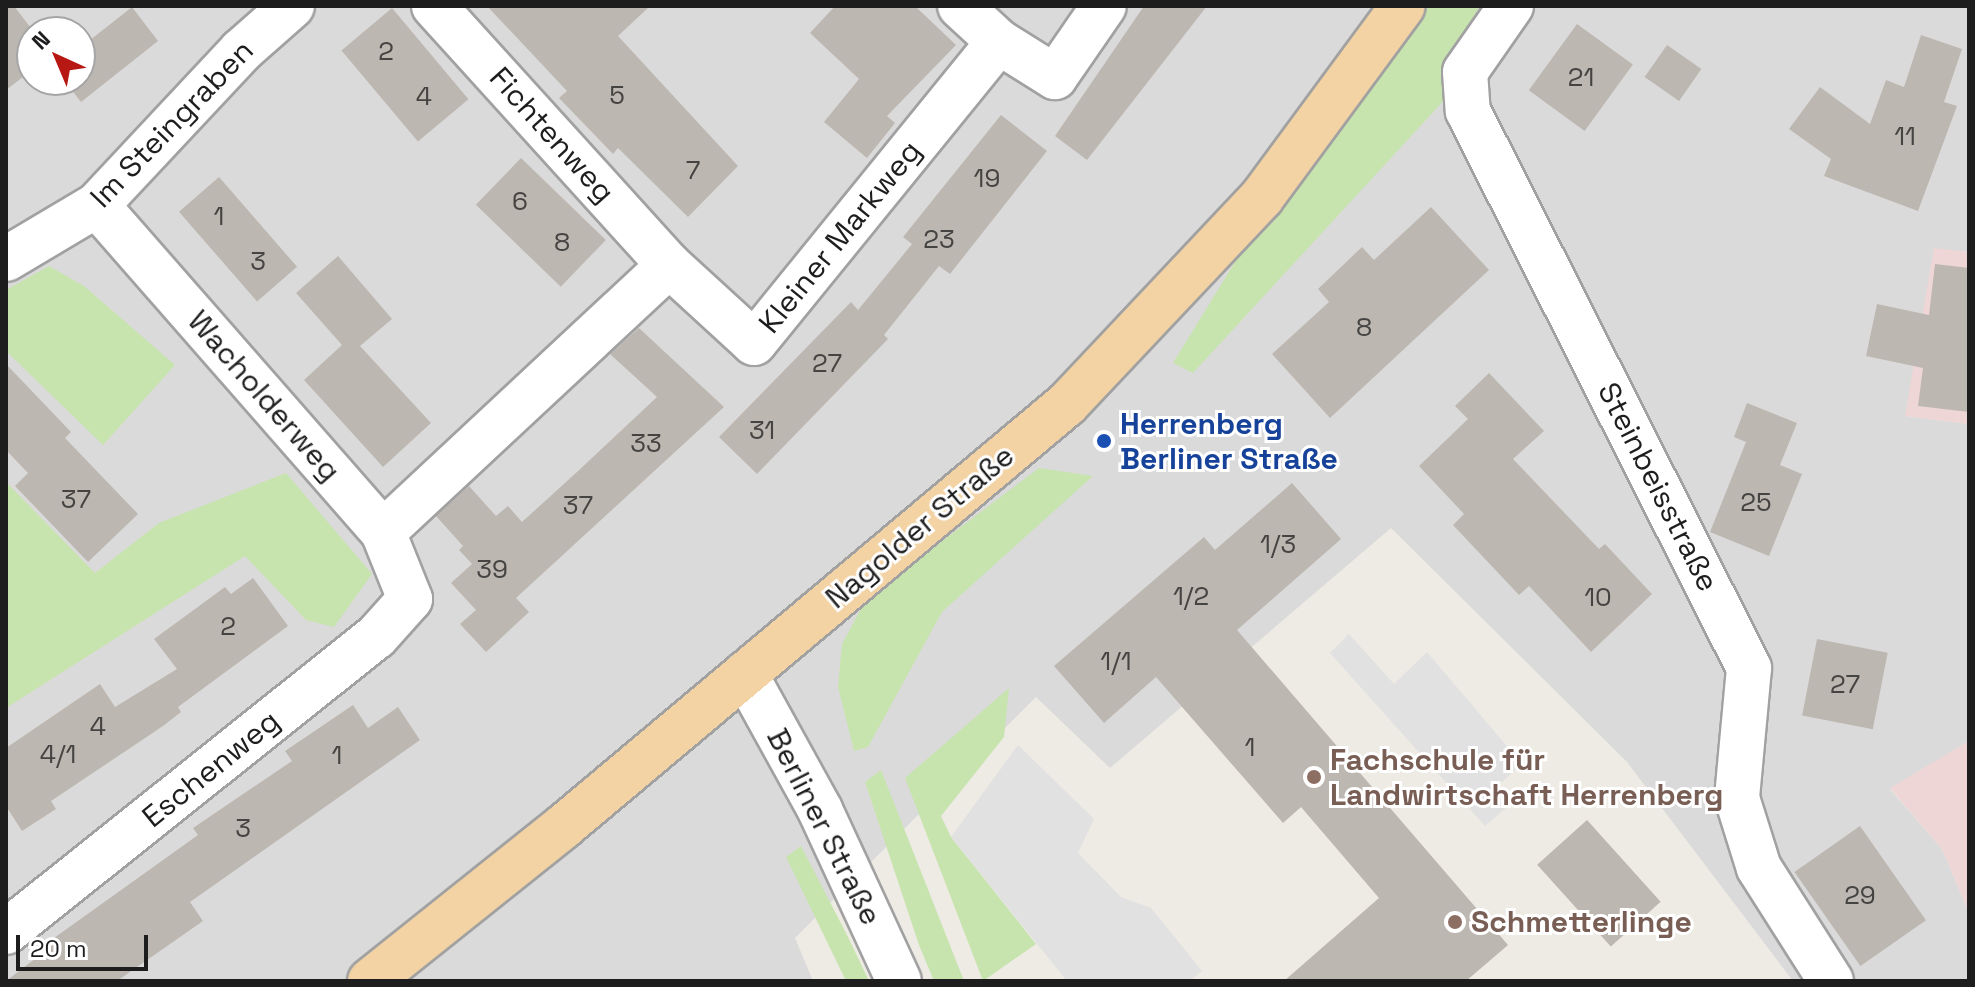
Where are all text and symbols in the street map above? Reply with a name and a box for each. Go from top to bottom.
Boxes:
north arrow [16,16,96,96]
text: N [26,25,56,55]
street label: Im Steingraben [83,33,261,215]
house number: 2 [378,36,394,68]
street label: Fichtenweg [482,60,622,210]
house number: 21 [1568,62,1594,94]
house number: 5 [609,80,625,112]
house number: 4 [416,81,432,113]
house number: 11 [1894,121,1916,153]
street label: Kleiner Markweg [751,133,929,341]
house number: 7 [686,155,700,187]
house number: 19 [974,163,1000,195]
house number: 6 [512,186,528,218]
house number: 1 [214,201,224,233]
house number: 23 [923,224,955,256]
house number: 8 [554,227,570,259]
house number: 3 [250,246,266,278]
street label: Wacholderweg [180,303,348,489]
house number: 8 [1356,312,1372,344]
house number: 27 [812,348,842,380]
street label: Steinbeisstraße [1590,377,1726,597]
place label: Herrenberg Berliner Straße [1120,406,1338,476]
house number: 31 [749,415,775,447]
house number: 33 [630,428,662,460]
marker: Herrenberg Berliner Straße [1095,432,1113,450]
street label: Nagolder Straße [818,438,1022,616]
house number: 37 [61,484,91,516]
house number: 25 [1740,487,1772,519]
house number: 37 [563,490,593,522]
house number: 1/3 [1260,529,1296,561]
house number: 39 [476,554,508,586]
house number: 1/2 [1173,581,1209,613]
house number: 10 [1584,582,1612,614]
house number: 2 [220,611,236,643]
house number: 1/1 [1100,646,1132,678]
house number: 27 [1830,669,1860,701]
street label: Eschenweg [135,703,287,835]
house number: 4 [90,711,106,743]
street label: Berliner Straße [759,723,889,931]
house number: 1 [1245,732,1255,764]
house number: 4/1 [40,739,76,771]
house number: 1 [332,740,342,772]
place label: Fachschule für Landwirtschaft Herrenberg [1330,742,1723,812]
marker: Fachschule für Landwirtschaft Herrenberg [1305,768,1323,786]
house number: 3 [235,813,251,845]
house number: 29 [1844,880,1876,912]
place label: Schmetterlinge [1471,904,1692,940]
marker: Schmetterlinge [1446,913,1464,931]
scale bar [20,919,152,969]
text: 20 m [30,933,87,964]

